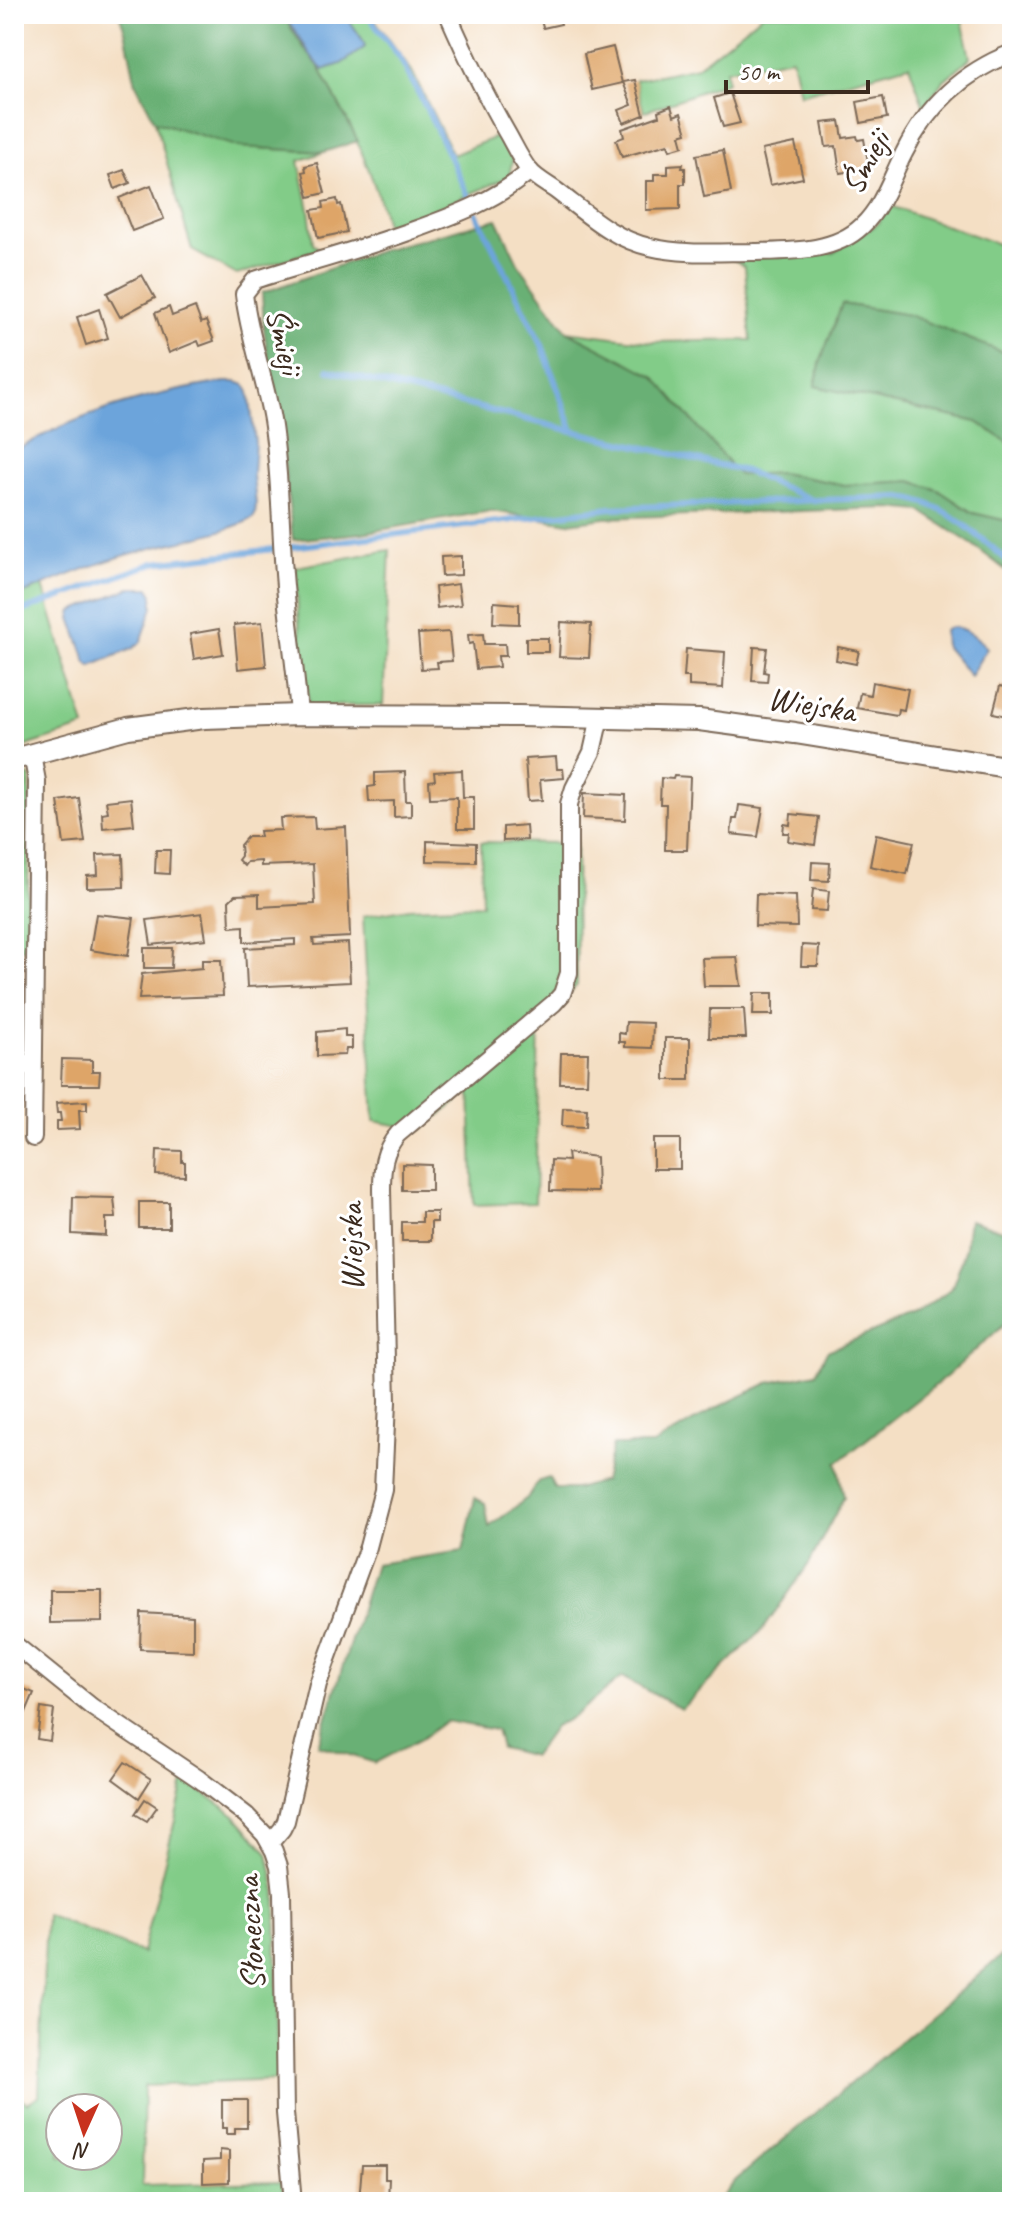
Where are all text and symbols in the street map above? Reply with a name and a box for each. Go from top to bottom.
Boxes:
scale bar [726,44,868,94]
text: 50 m [738,57,781,87]
street label: Śmieji [830,119,902,201]
street label: Śmieji [257,304,314,383]
street label: Wiejska [765,676,862,733]
street label: Wiejska [329,1200,373,1291]
street label: Słoneczna [225,1872,274,1991]
north arrow [44,2092,124,2172]
text: N [72,2136,91,2165]

